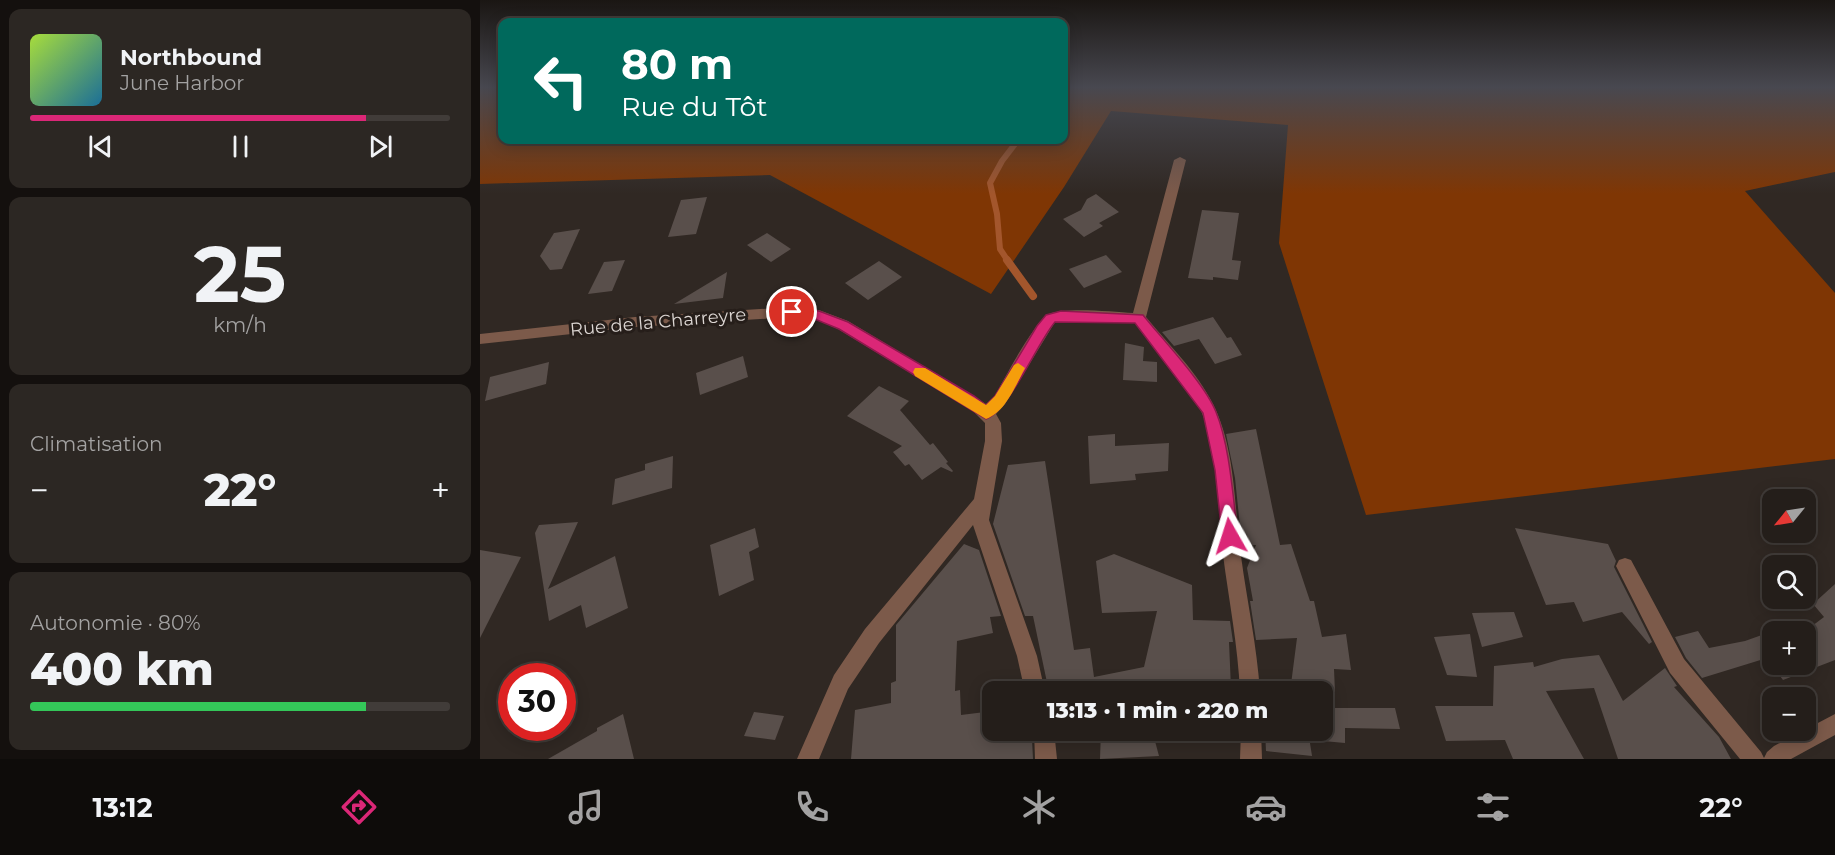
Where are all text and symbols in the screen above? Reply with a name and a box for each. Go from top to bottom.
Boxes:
text: 80 m [621,38,733,90]
icon: left [522,42,600,120]
text: Northbound [120,44,262,71]
text: June Harbor [120,71,244,95]
text: Rue du Tôt [621,90,767,123]
icon: previous [84,130,117,163]
icon: pause [224,130,257,163]
icon: next [364,130,397,163]
text: 25 [194,226,286,322]
pin [766,286,817,337]
icon: arrive [775,295,808,328]
street label: Rue de la Charreyre [569,303,747,341]
text: km/h [213,313,267,337]
text: Climatisation [30,432,163,456]
text: 22° [204,462,276,517]
text: − [30,470,49,510]
text: + [431,470,450,510]
north arrow [1762,489,1816,543]
map controls [1762,489,1816,741]
position arrow [1198,504,1262,568]
button: search [1762,555,1816,609]
text: Autonomie · 80% [30,611,201,635]
button: + [1762,621,1816,675]
text: 400 km [30,641,214,696]
speed limit sign: 30 [498,663,576,741]
button: − [1762,687,1816,741]
text: 13:13 · 1 min · 220 m [1047,697,1268,724]
icon: directions [338,786,380,828]
icon: music [565,786,607,828]
icon: phone [791,786,833,828]
icon: climate [1018,786,1060,828]
icon: car [1245,786,1287,828]
icon: filters [1472,786,1514,828]
text: 13:12 [92,791,153,824]
text: 22° [1699,791,1742,824]

